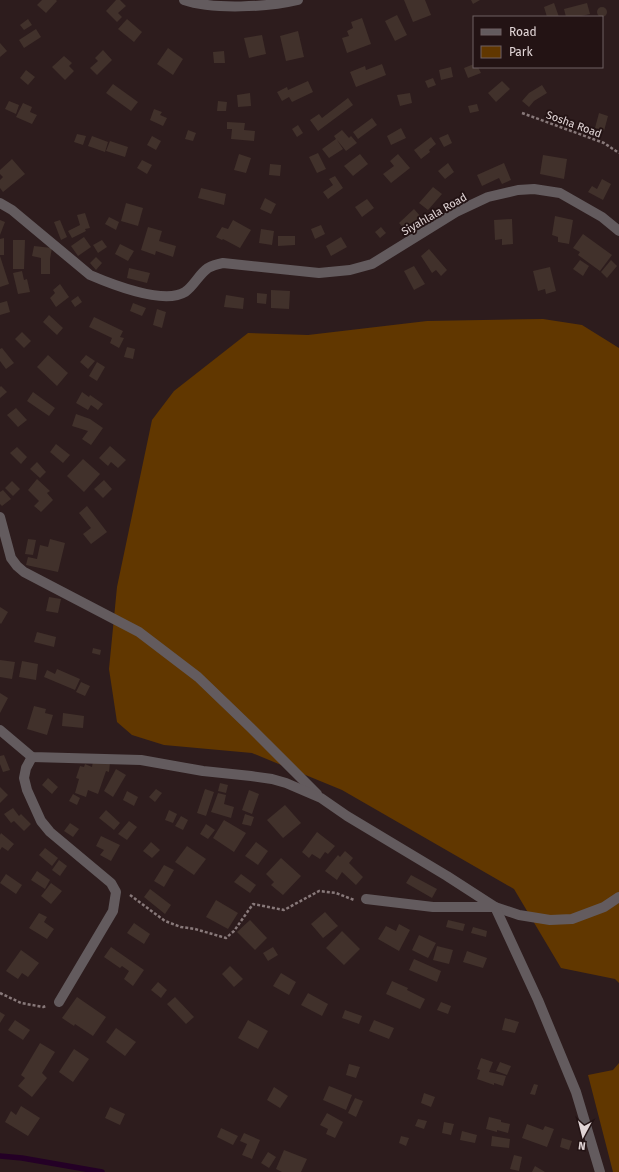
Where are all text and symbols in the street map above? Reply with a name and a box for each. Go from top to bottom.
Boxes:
legend [473,16,603,68]
text: Road [509,25,537,39]
text: Park [509,45,533,59]
street label: Sosha Road [544,108,603,141]
street label: Siyahlala Road [399,190,469,238]
north arrow [563,1116,603,1156]
text: N [577,1139,586,1152]

